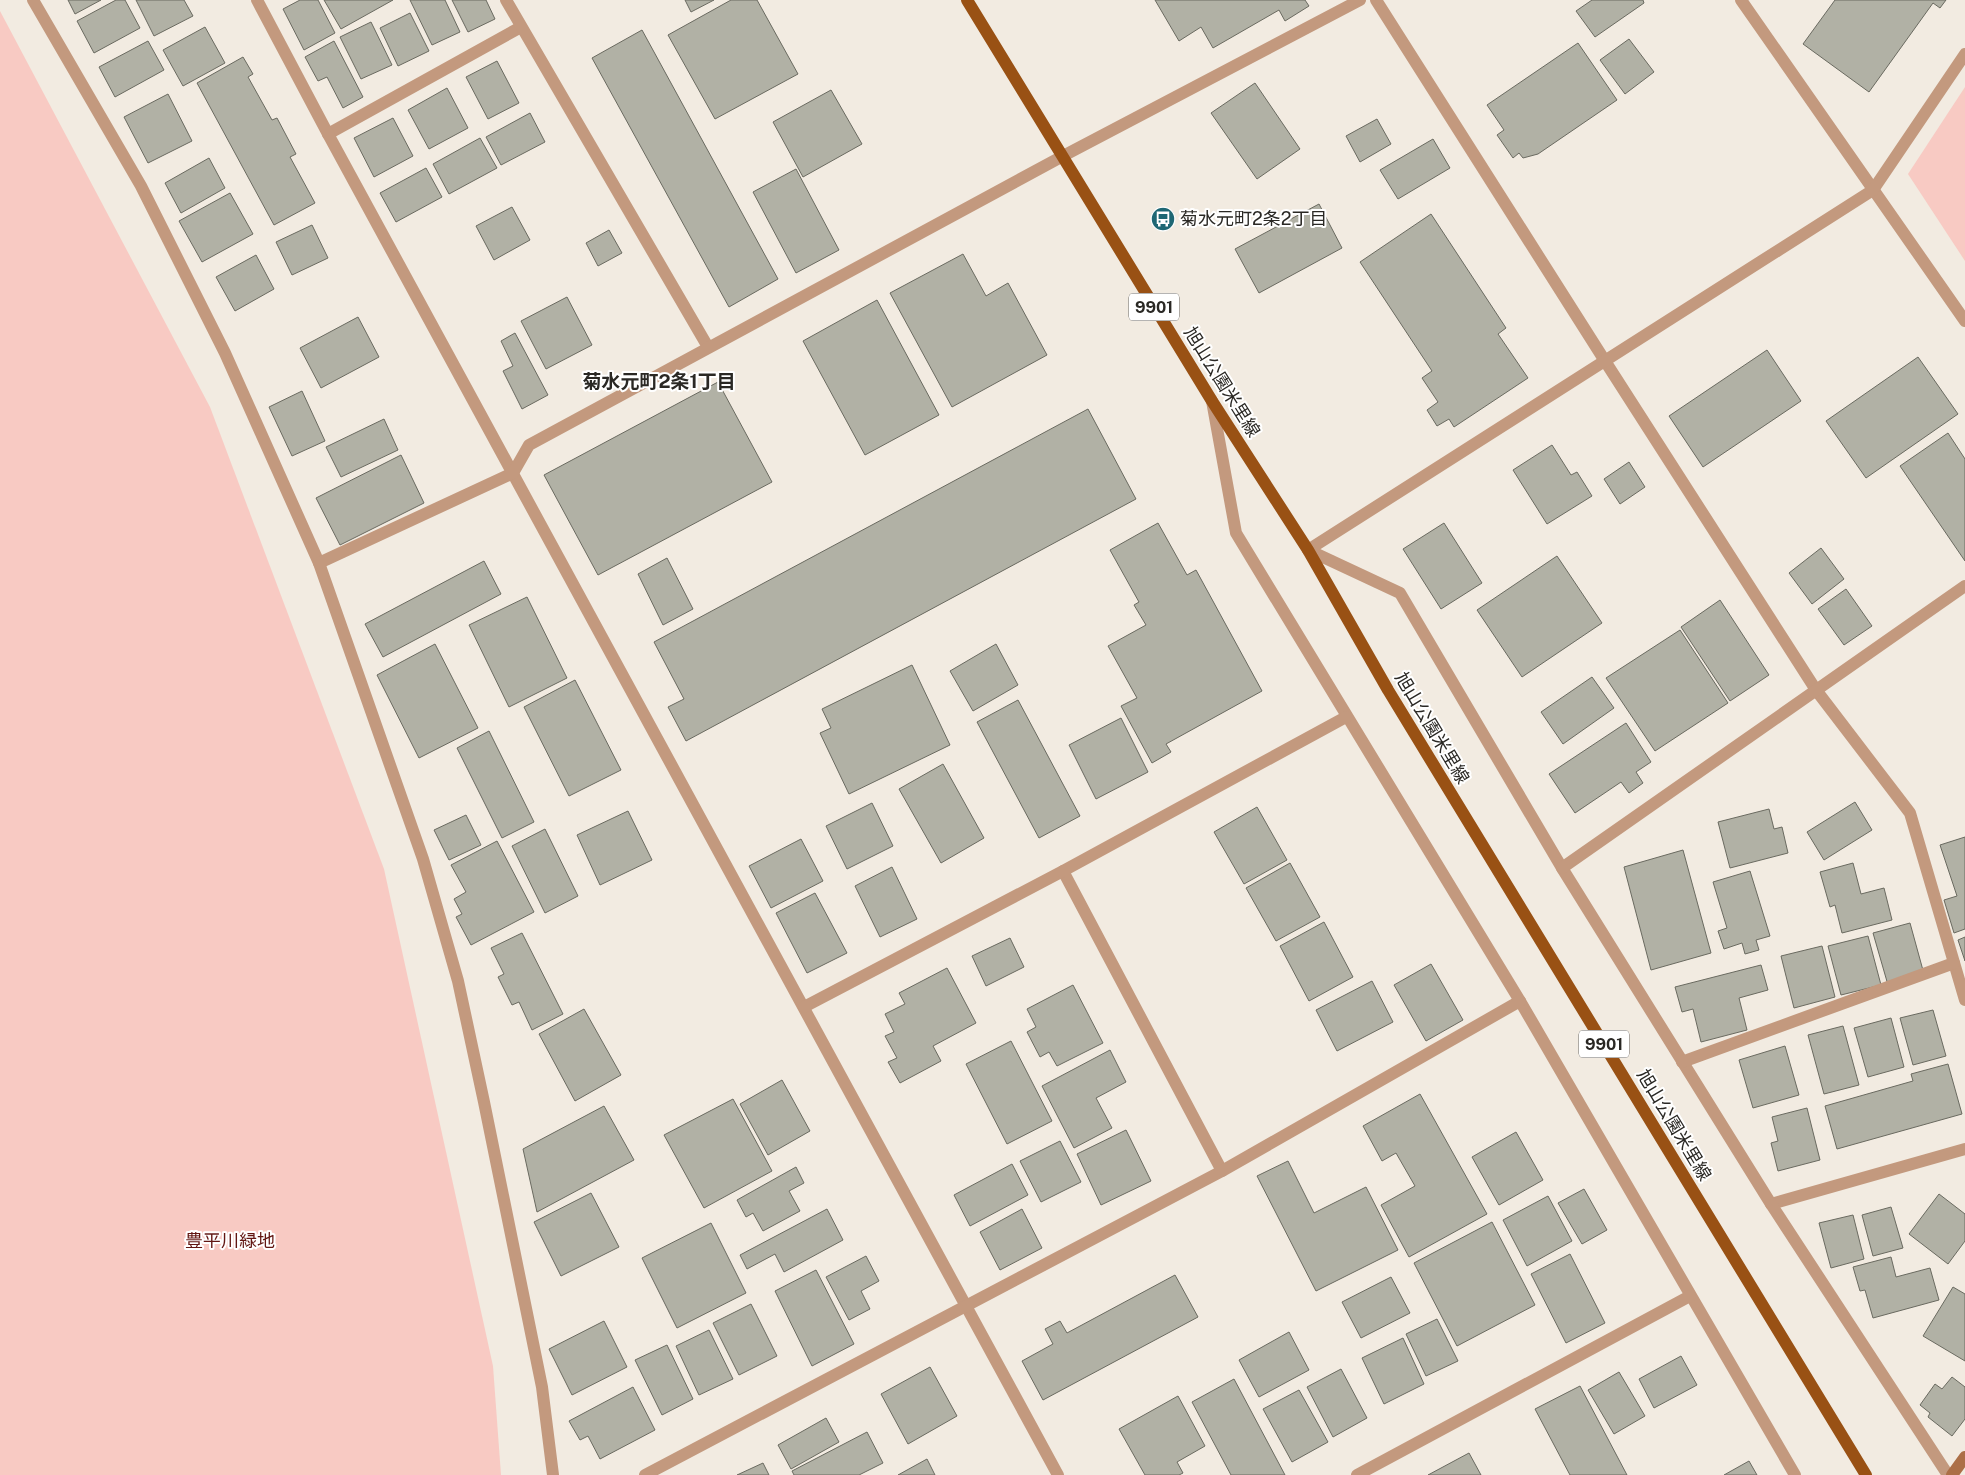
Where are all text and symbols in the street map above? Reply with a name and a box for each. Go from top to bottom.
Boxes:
bus stop icon: 菊水元町2条2丁目 [1150,206,1176,232]
place label: 菊水元町2条2丁目 [1180,208,1327,229]
road number: 9901 [1129,294,1179,320]
street label: 旭山公園米里線 [1180,323,1265,441]
district label: 菊水元町2条1丁目 [582,370,736,392]
street label: 旭山公園米里線 [1391,668,1474,787]
road number: 9901 [1579,1030,1629,1058]
street label: 旭山公園米里線 [1633,1065,1716,1184]
park label: 豊平川緑地 [185,1230,275,1251]

